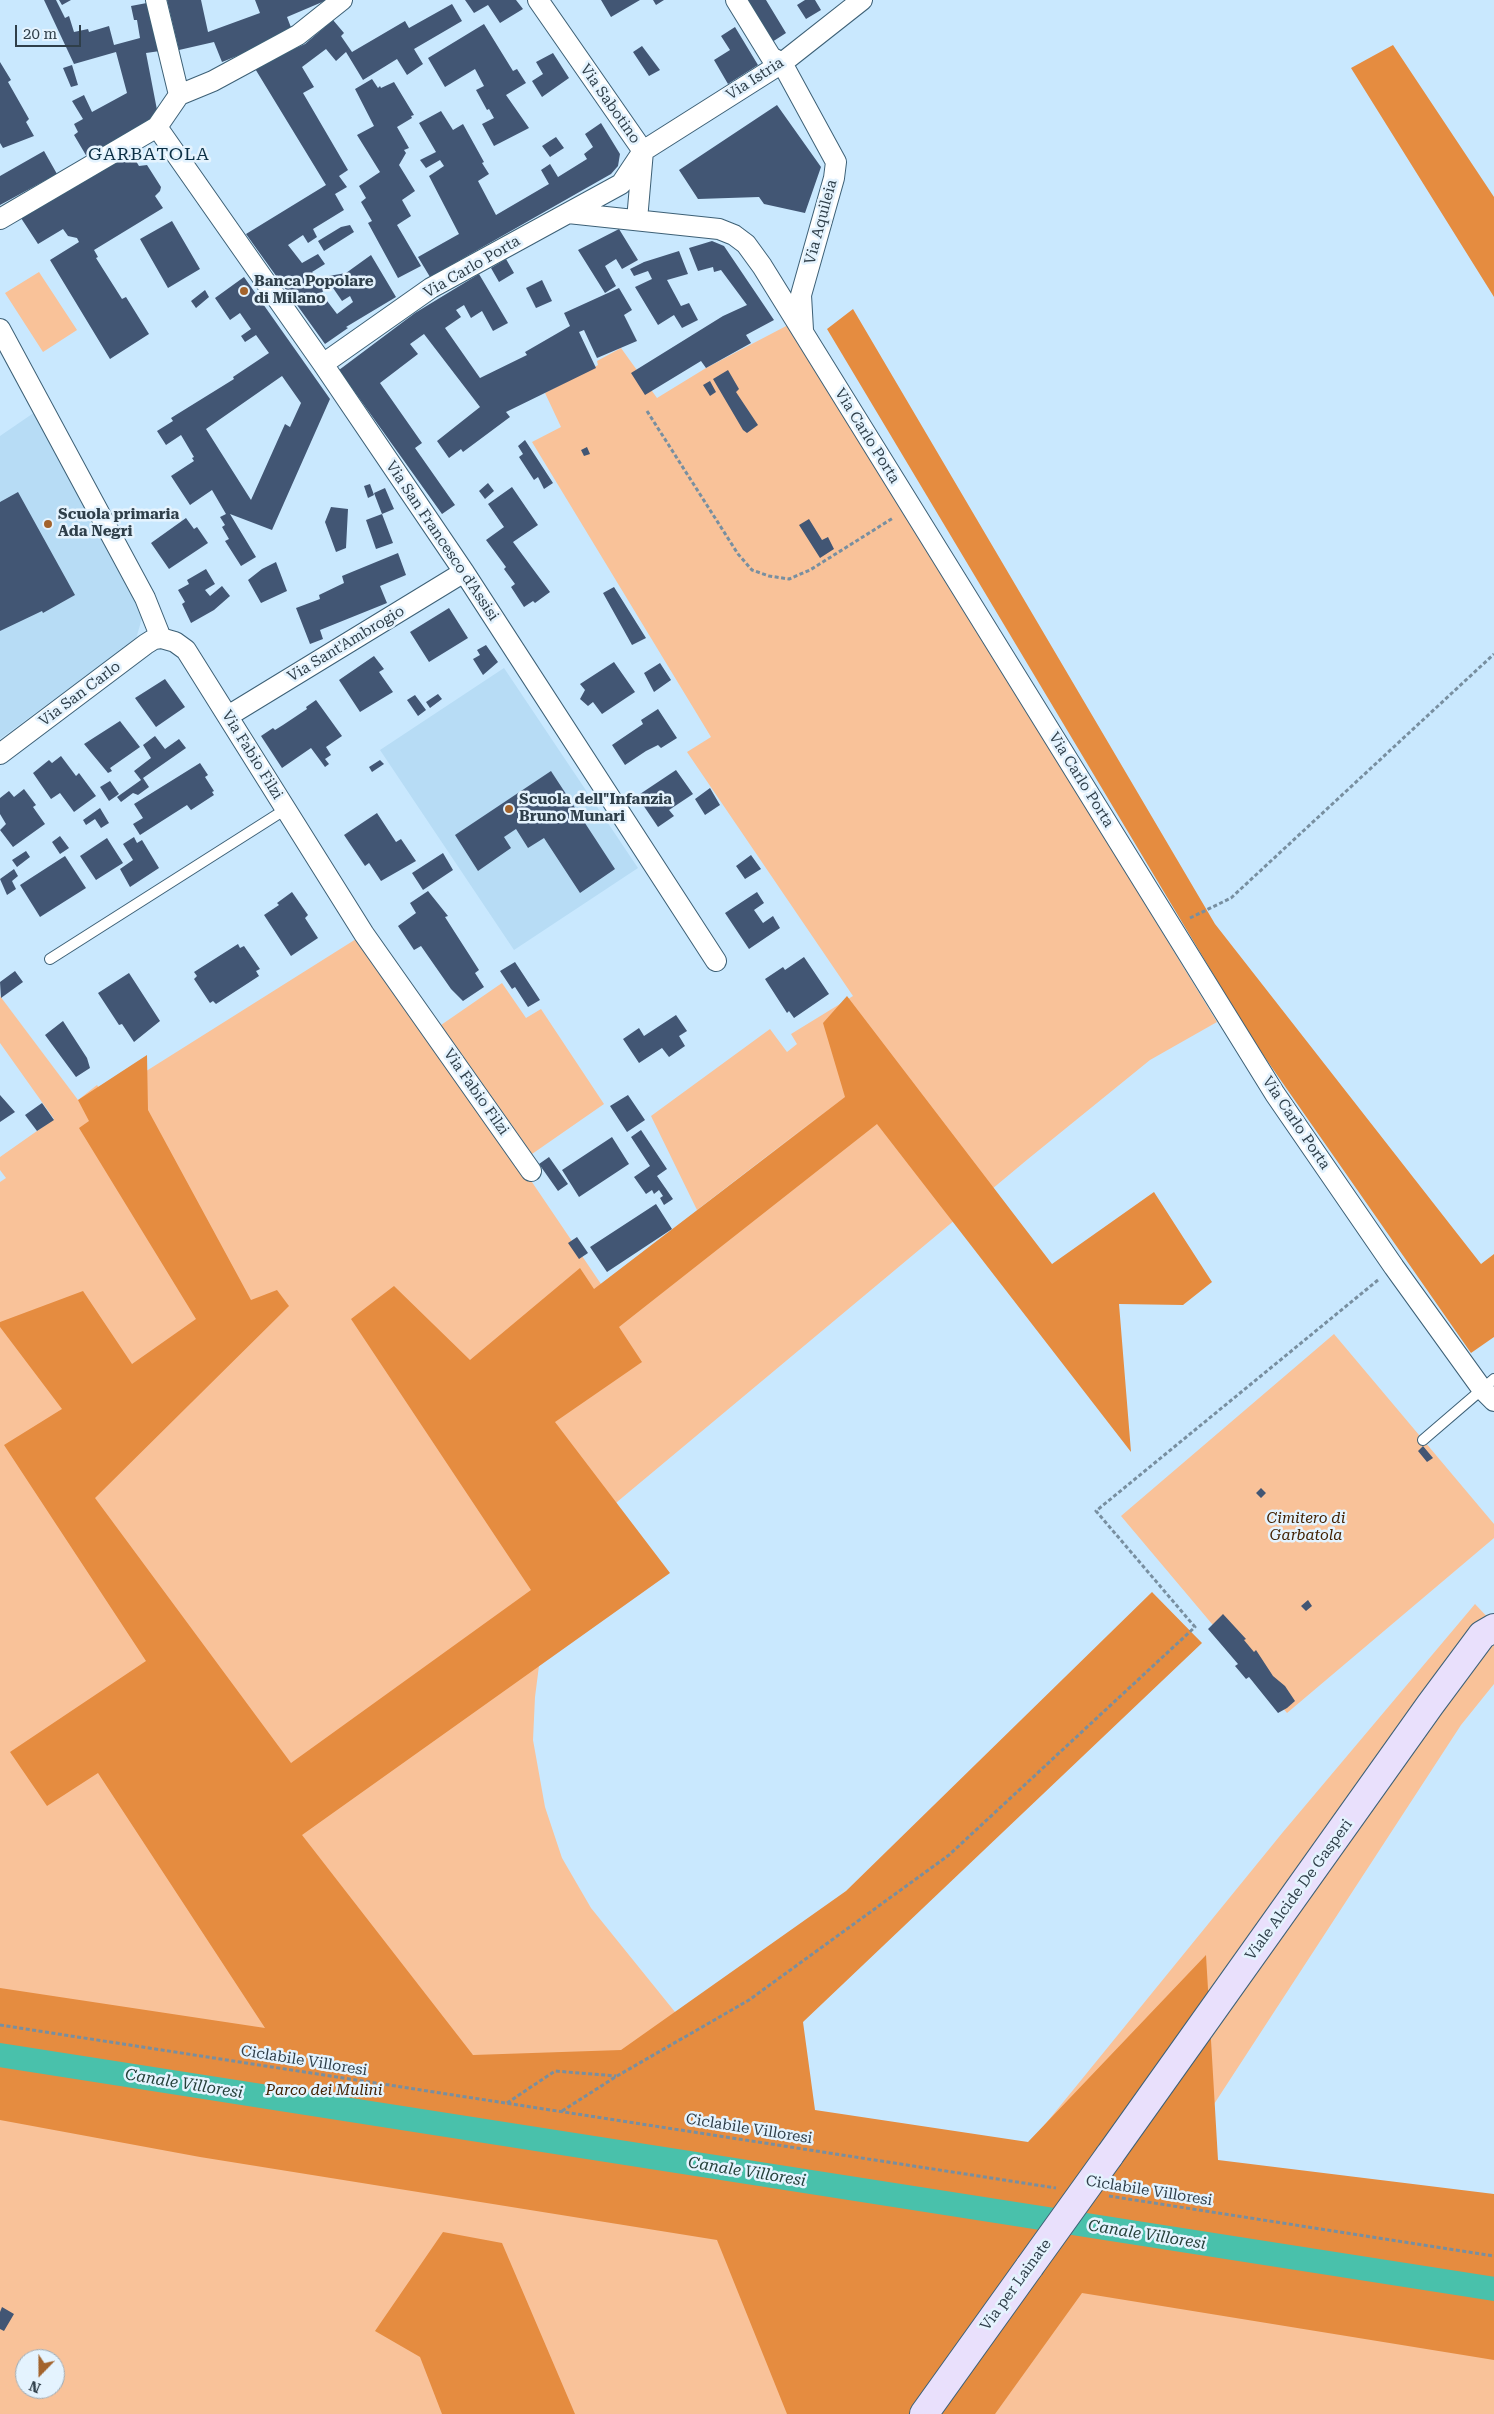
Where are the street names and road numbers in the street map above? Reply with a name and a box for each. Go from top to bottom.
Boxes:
street label: Via Istria [723,54,787,104]
street label: Via Sabotino [576,61,644,147]
street label: Via Aquileia [801,178,841,266]
street label: Via Carlo Porta [421,232,523,302]
street label: Via Carlo Porta [831,385,903,487]
street label: Via San Francesco d'Assisi [382,458,502,624]
street label: Via Sant'Ambrogio [284,602,408,686]
street label: Via San Carlo [36,658,124,730]
street label: Via Fabio Filzi [218,707,286,803]
street label: Via Carlo Porta [1045,729,1117,831]
street label: Via Fabio Filzi [440,1045,512,1139]
street label: Via Carlo Porta [1258,1073,1334,1173]
street label: Viale Alcide De Gasperi [1242,1816,1356,1964]
street label: Ciclabile Villoresi [239,2042,369,2080]
street label: Ciclabile Villoresi [684,2110,814,2148]
street label: Ciclabile Villoresi [1084,2172,1214,2210]
street label: Via per Lainate [977,2236,1055,2334]

